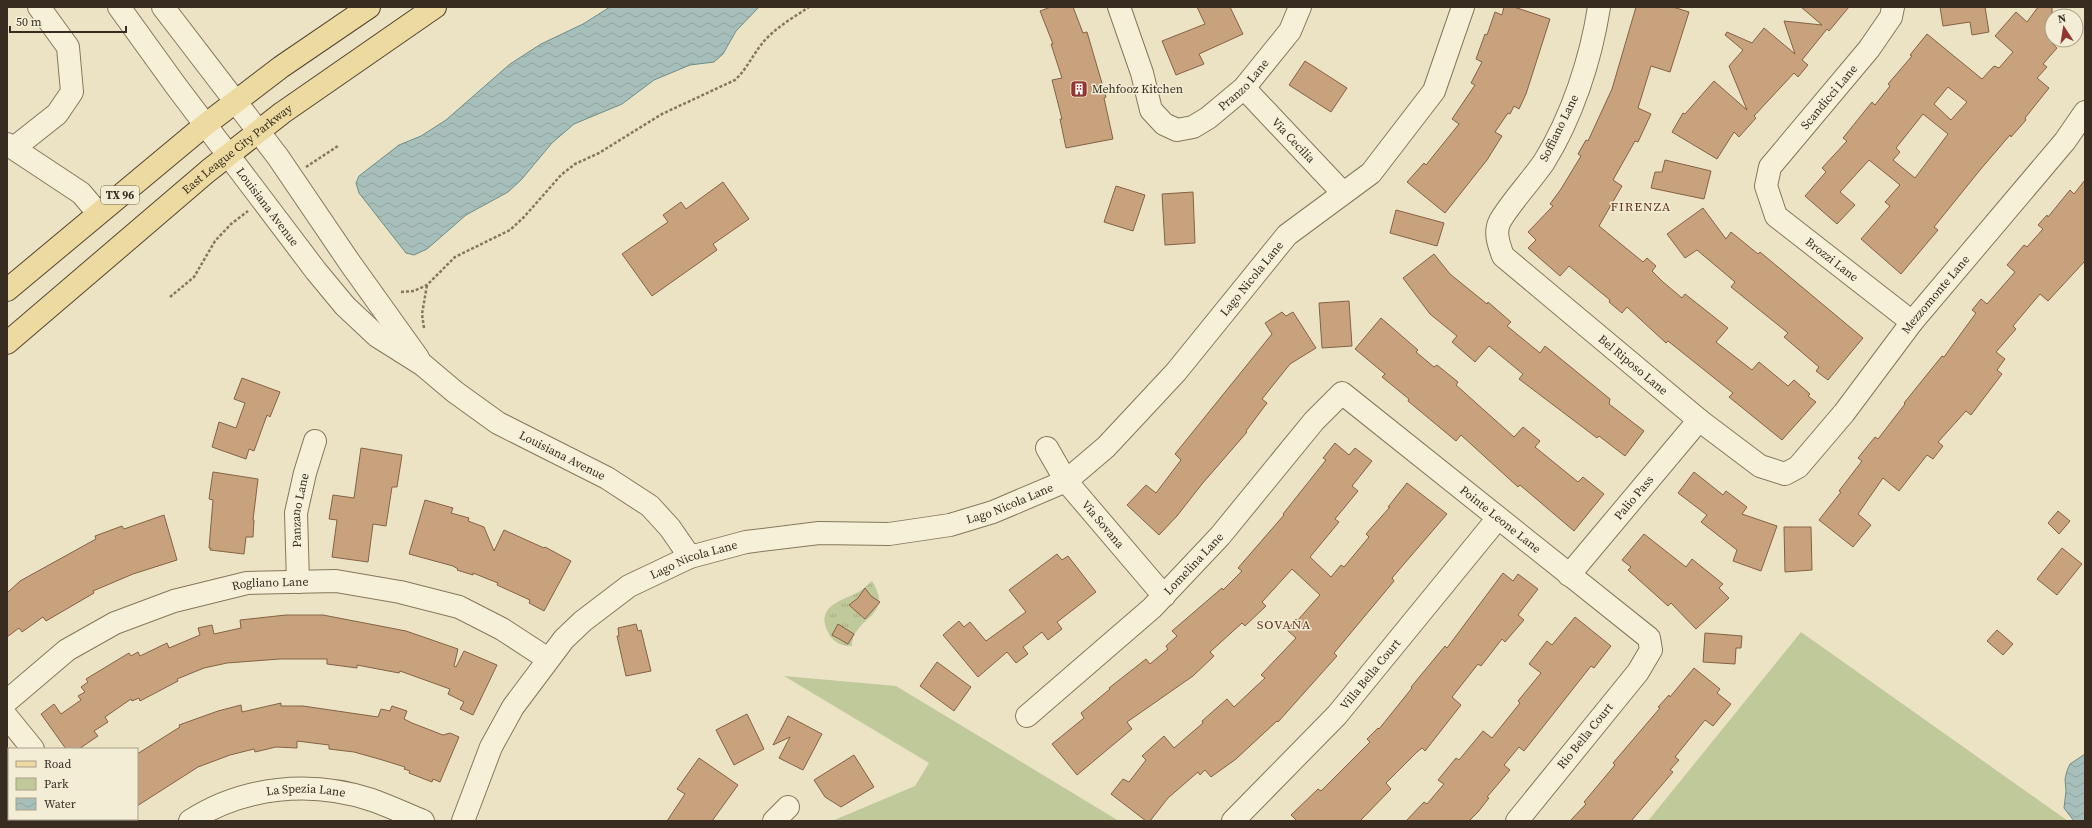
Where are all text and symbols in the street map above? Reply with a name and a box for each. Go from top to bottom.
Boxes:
scale bar [10,8,126,34]
north arrow [2044,8,2084,48]
text: N [2057,11,2068,27]
text: 50 m [16,14,42,30]
street label: Pranzo Lane [1215,55,1272,114]
street label: Scandicci Lane [1797,61,1861,133]
building icon: Mehfooz Kitchen [1069,79,1089,99]
place label: Mehfooz Kitchen [1092,81,1183,97]
street label: Soffiano Lane [1536,92,1582,164]
street label: East League City Parkway [179,100,296,198]
street label: Via Cecilia [1268,114,1319,167]
street label: Louisiana Avenue [233,164,302,249]
road number: TX 96 [101,186,139,204]
district label: FIRENZA [1611,198,1671,215]
street label: Brozzi Lane [1802,234,1862,285]
street label: Lago Nicola Lane [1216,238,1287,320]
street label: Mezzomonte Lane [1898,252,1973,337]
street label: Bel Riposo Lane [1595,331,1671,399]
street label: Louisiana Avenue [516,427,608,484]
street label: Panzano Lane [288,472,313,548]
street label: Palio Pass [1611,472,1657,523]
street label: Lago Nicola Lane [964,479,1056,528]
street label: Pointe Leone Lane [1456,482,1544,557]
street label: Via Sovana [1078,497,1128,552]
street label: Lomelina Lane [1160,529,1227,599]
street label: Lago Nicola Lane [647,537,739,583]
street label: Rogliano Lane [230,574,309,594]
district label: SOVANA [1257,616,1311,633]
street label: Villa Bella Court [1336,636,1404,713]
street label: Rio Bella Court [1553,700,1617,772]
legend [8,748,138,820]
text: Road [44,756,71,772]
text: Park [44,776,69,792]
street label: La Spezia Lane [265,781,347,801]
text: Water [44,796,76,812]

